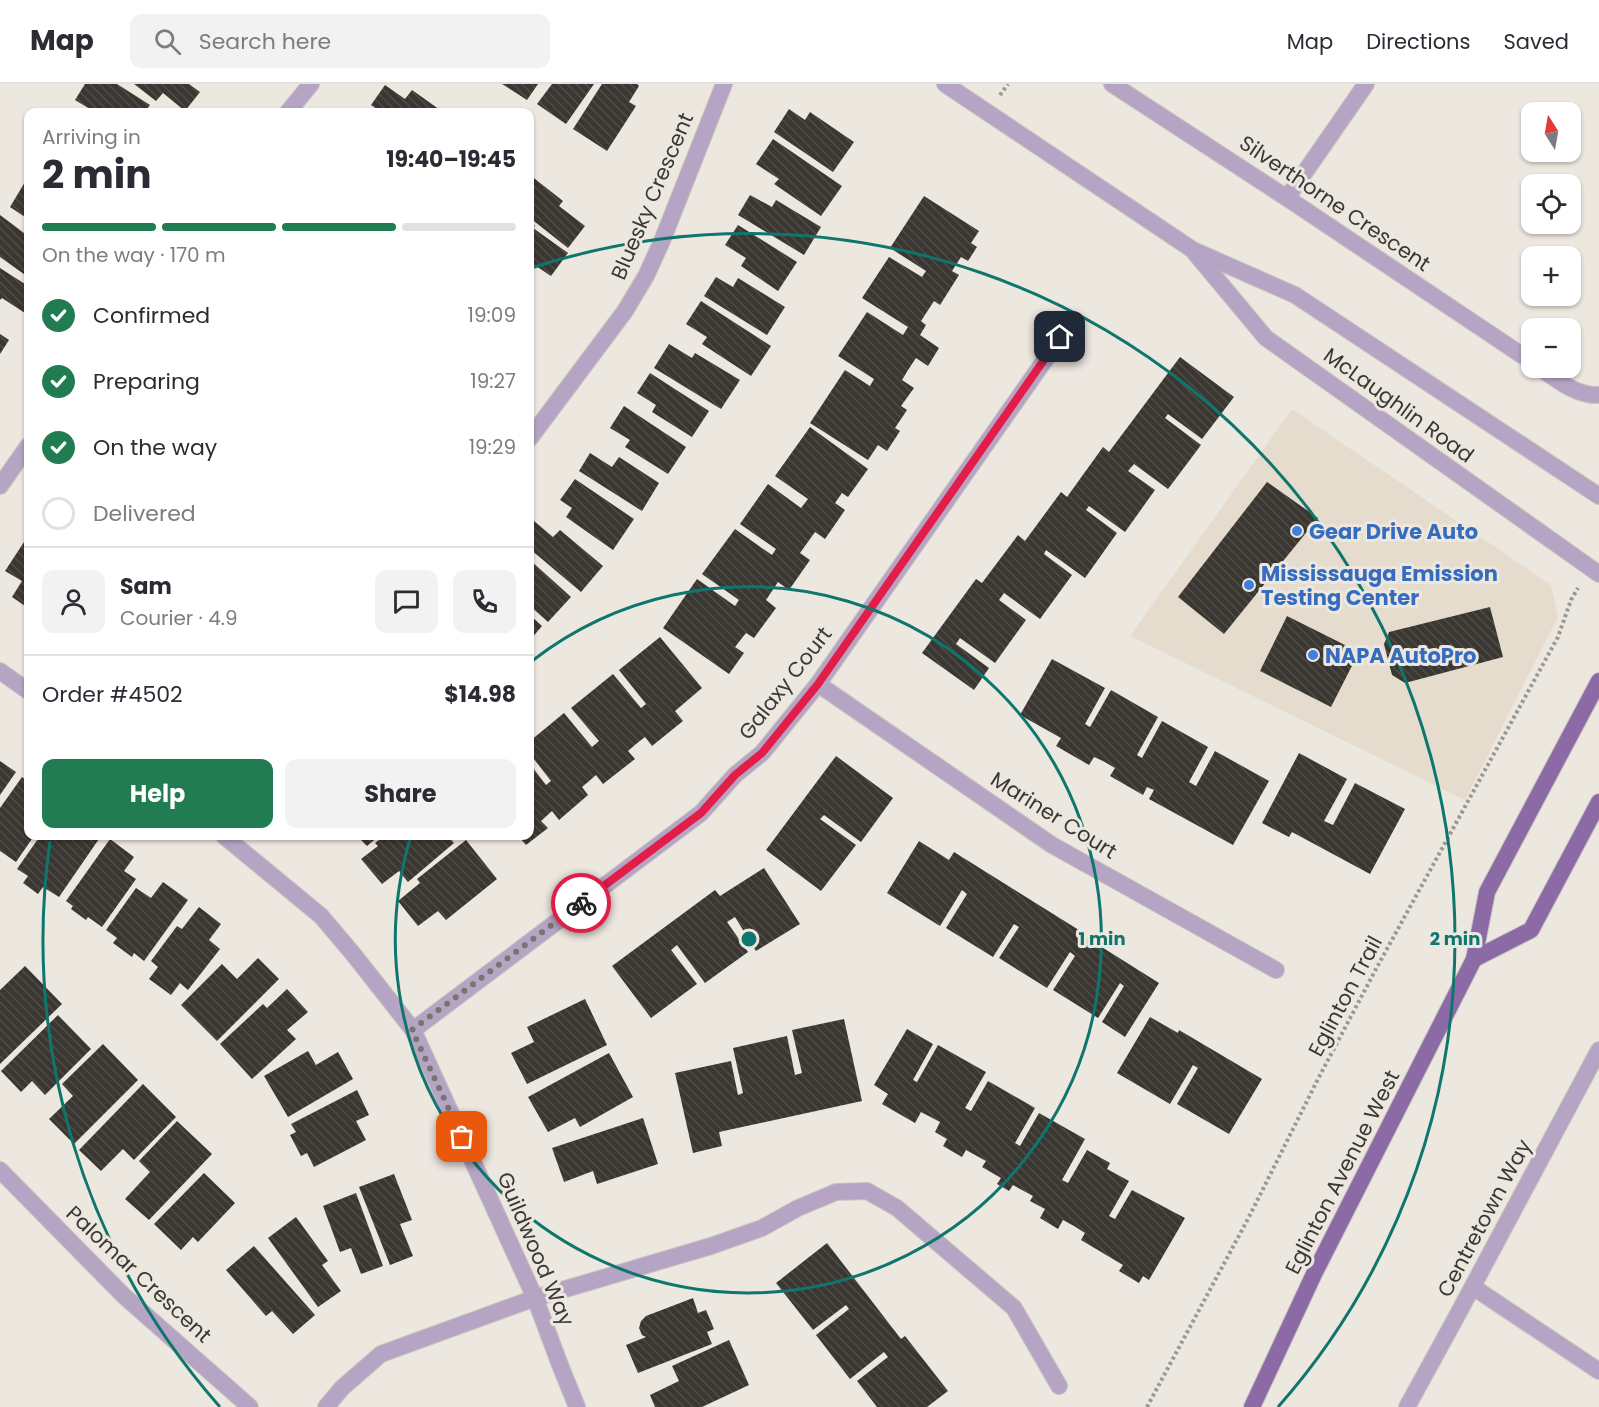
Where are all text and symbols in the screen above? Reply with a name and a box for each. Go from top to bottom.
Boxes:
search box [130,14,550,68]
text: Map [30,21,94,60]
icon: search [151,25,184,58]
text: Search here [199,26,331,57]
text: Map [1287,27,1333,56]
text: Directions [1366,27,1470,56]
text: Saved [1503,27,1569,56]
north arrow [1521,102,1581,162]
map controls [1521,102,1581,378]
street label: Bluesky Crescent [604,108,700,284]
text: Arriving in [42,123,141,151]
street label: Silverthorne Crescent [1234,128,1436,278]
text: 19:40–19:45 [386,144,516,175]
text: 2 min [42,147,152,202]
button: locate [1521,174,1581,234]
text: On the way · 170 m [42,241,226,269]
button: + [1521,246,1581,306]
icon: check [42,299,75,332]
text: Confirmed [93,300,210,331]
text: 19:09 [468,301,516,329]
pin [1034,311,1085,362]
button: − [1521,318,1581,378]
icon: home [1043,320,1076,353]
street label: McLaughlin Road [1318,341,1480,469]
icon: check [42,365,75,398]
text: Preparing [93,366,200,397]
text: 19:27 [470,367,516,395]
icon: check [42,431,75,464]
text: On the way [93,432,217,463]
text: 19:29 [469,433,516,461]
text: Delivered [93,498,196,529]
place label: Gear Drive Auto [1309,517,1478,546]
marker: Gear Drive Auto [1290,524,1304,538]
place label: Mississauga Emission Testing Center [1261,559,1498,612]
button: person [42,570,105,633]
button: chat [375,570,438,633]
button: phone [453,570,516,633]
text: Sam [120,571,172,602]
marker: Mississauga Emission Testing Center [1242,578,1256,592]
text: Courier · 4.9 [120,604,238,632]
street label: Galaxy Court [732,621,838,745]
place label: NAPA AutoPro [1325,641,1476,670]
marker: NAPA AutoPro [1306,648,1320,662]
text: Order #4502 [42,679,183,710]
text: $14.98 [444,679,516,710]
button: Help [42,759,273,828]
button: Share [285,759,516,828]
street label: Mariner Court [985,765,1123,865]
courier [551,873,611,933]
icon: bike [565,887,598,920]
text: 1 min [1078,926,1126,951]
text: 2 min [1430,926,1480,951]
centre of rings [739,929,759,949]
street label: Eglinton Trail [1301,931,1389,1061]
street label: Eglinton Avenue West [1278,1065,1406,1279]
pin [436,1111,487,1162]
icon: bag [445,1120,478,1153]
street label: Centretown Way [1430,1134,1538,1302]
street label: Guildwood Way [490,1168,582,1331]
street label: Palomar Crescent [60,1199,218,1349]

